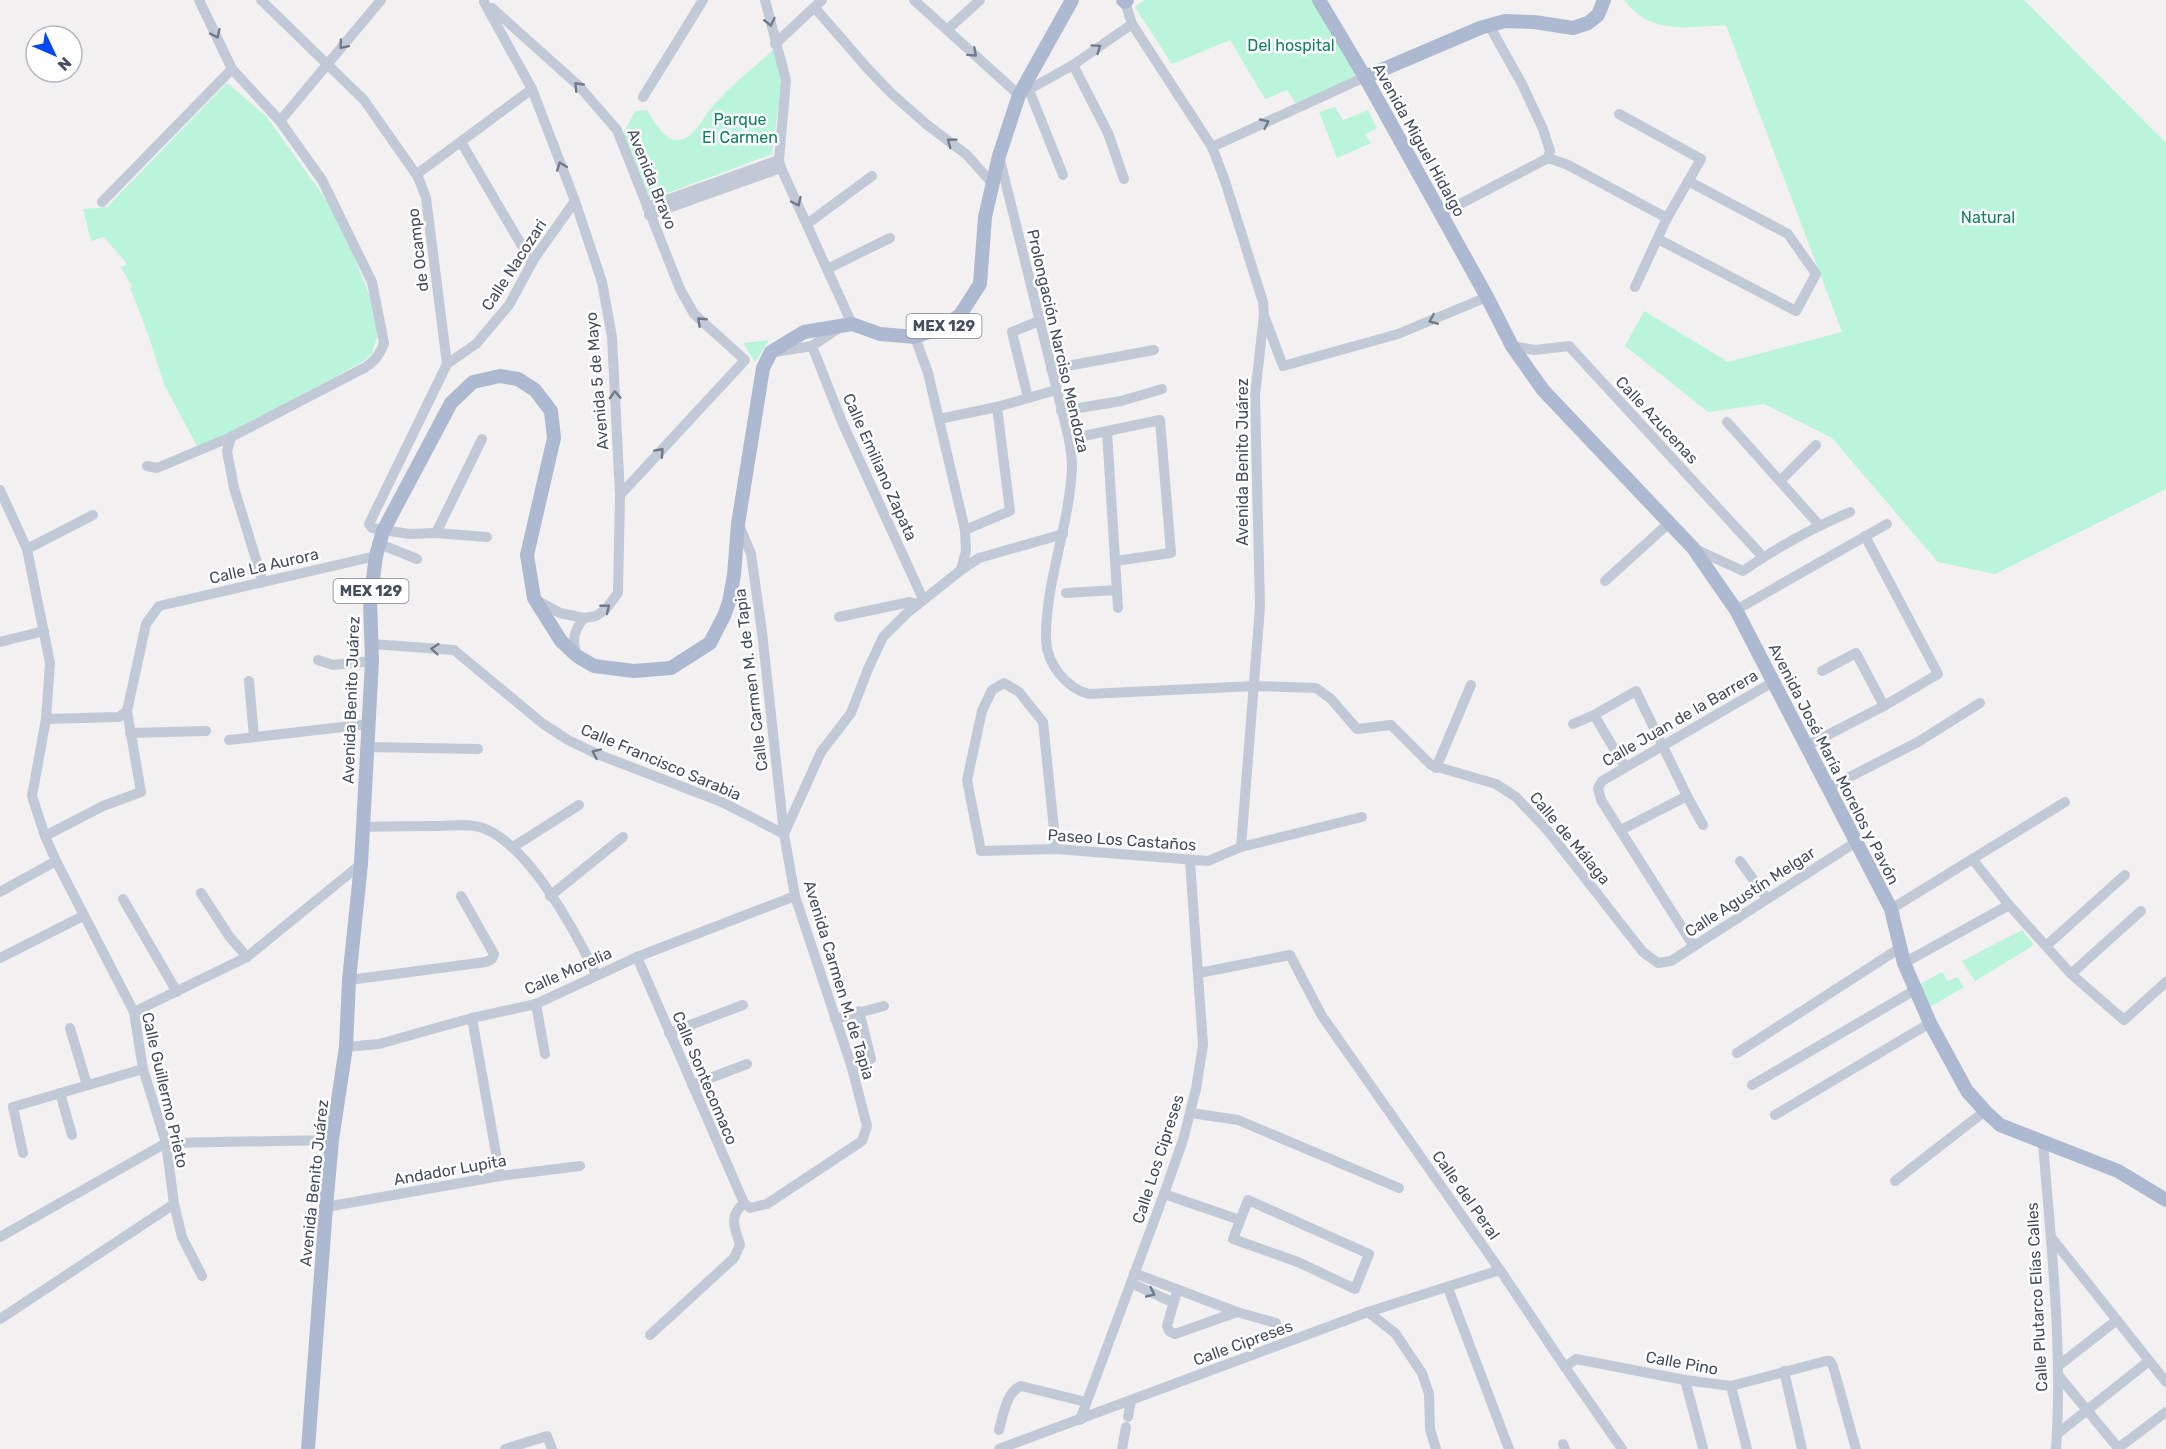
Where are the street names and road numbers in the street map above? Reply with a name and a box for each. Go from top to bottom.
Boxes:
street label: Avenida Miguel Hidalgo [1369,60,1469,220]
street label: Avenida Bravo [623,126,681,232]
street label: de Ocampo [403,207,433,293]
street label: Calle Nacozari [477,216,551,314]
street label: Prolongación Narciso Mendoza [1023,227,1093,455]
street label: Avenida 5 de Mayo [582,311,612,451]
road number: MEX 129 [906,314,982,338]
street label: Calle Azucenas [1612,372,1702,468]
street label: Avenida Benito Juárez [1233,378,1252,546]
street label: Calle Emiliano Zapata [839,390,921,544]
street label: Calle La Aurora [207,544,321,588]
road number: MEX 129 [334,579,409,603]
street label: Calle Carmen M. de Tapia [730,588,772,772]
street label: Avenida Benito Juárez [339,616,363,784]
street label: Avenida José María Morelos y Pavón [1765,640,1903,888]
street label: Calle Juan de la Barrera [1599,666,1761,770]
street label: Calle Francisco Sarabia [578,720,744,804]
street label: Calle de Málaga [1526,788,1614,888]
street label: Paseo Los Castaños [1047,825,1197,855]
street label: Calle Agustín Melgar [1681,843,1819,941]
street label: Avenida Carmen M. de Tapia [800,878,878,1082]
street label: Calle Morelia [521,943,615,999]
street label: Calle Sontecomaco [668,1008,742,1148]
street label: Calle Guillermo Prieto [138,1010,192,1170]
street label: Calle Los Cipreses [1128,1092,1188,1226]
street label: Avenida Benito Juárez [296,1099,332,1267]
street label: Calle del Peral [1428,1147,1504,1243]
street label: Andador Lupita [392,1151,508,1189]
street label: Calle Plutarco Elías Calles [2023,1202,2051,1392]
street label: Calle Cipreses [1191,1316,1295,1370]
street label: Calle Pino [1644,1347,1720,1379]

